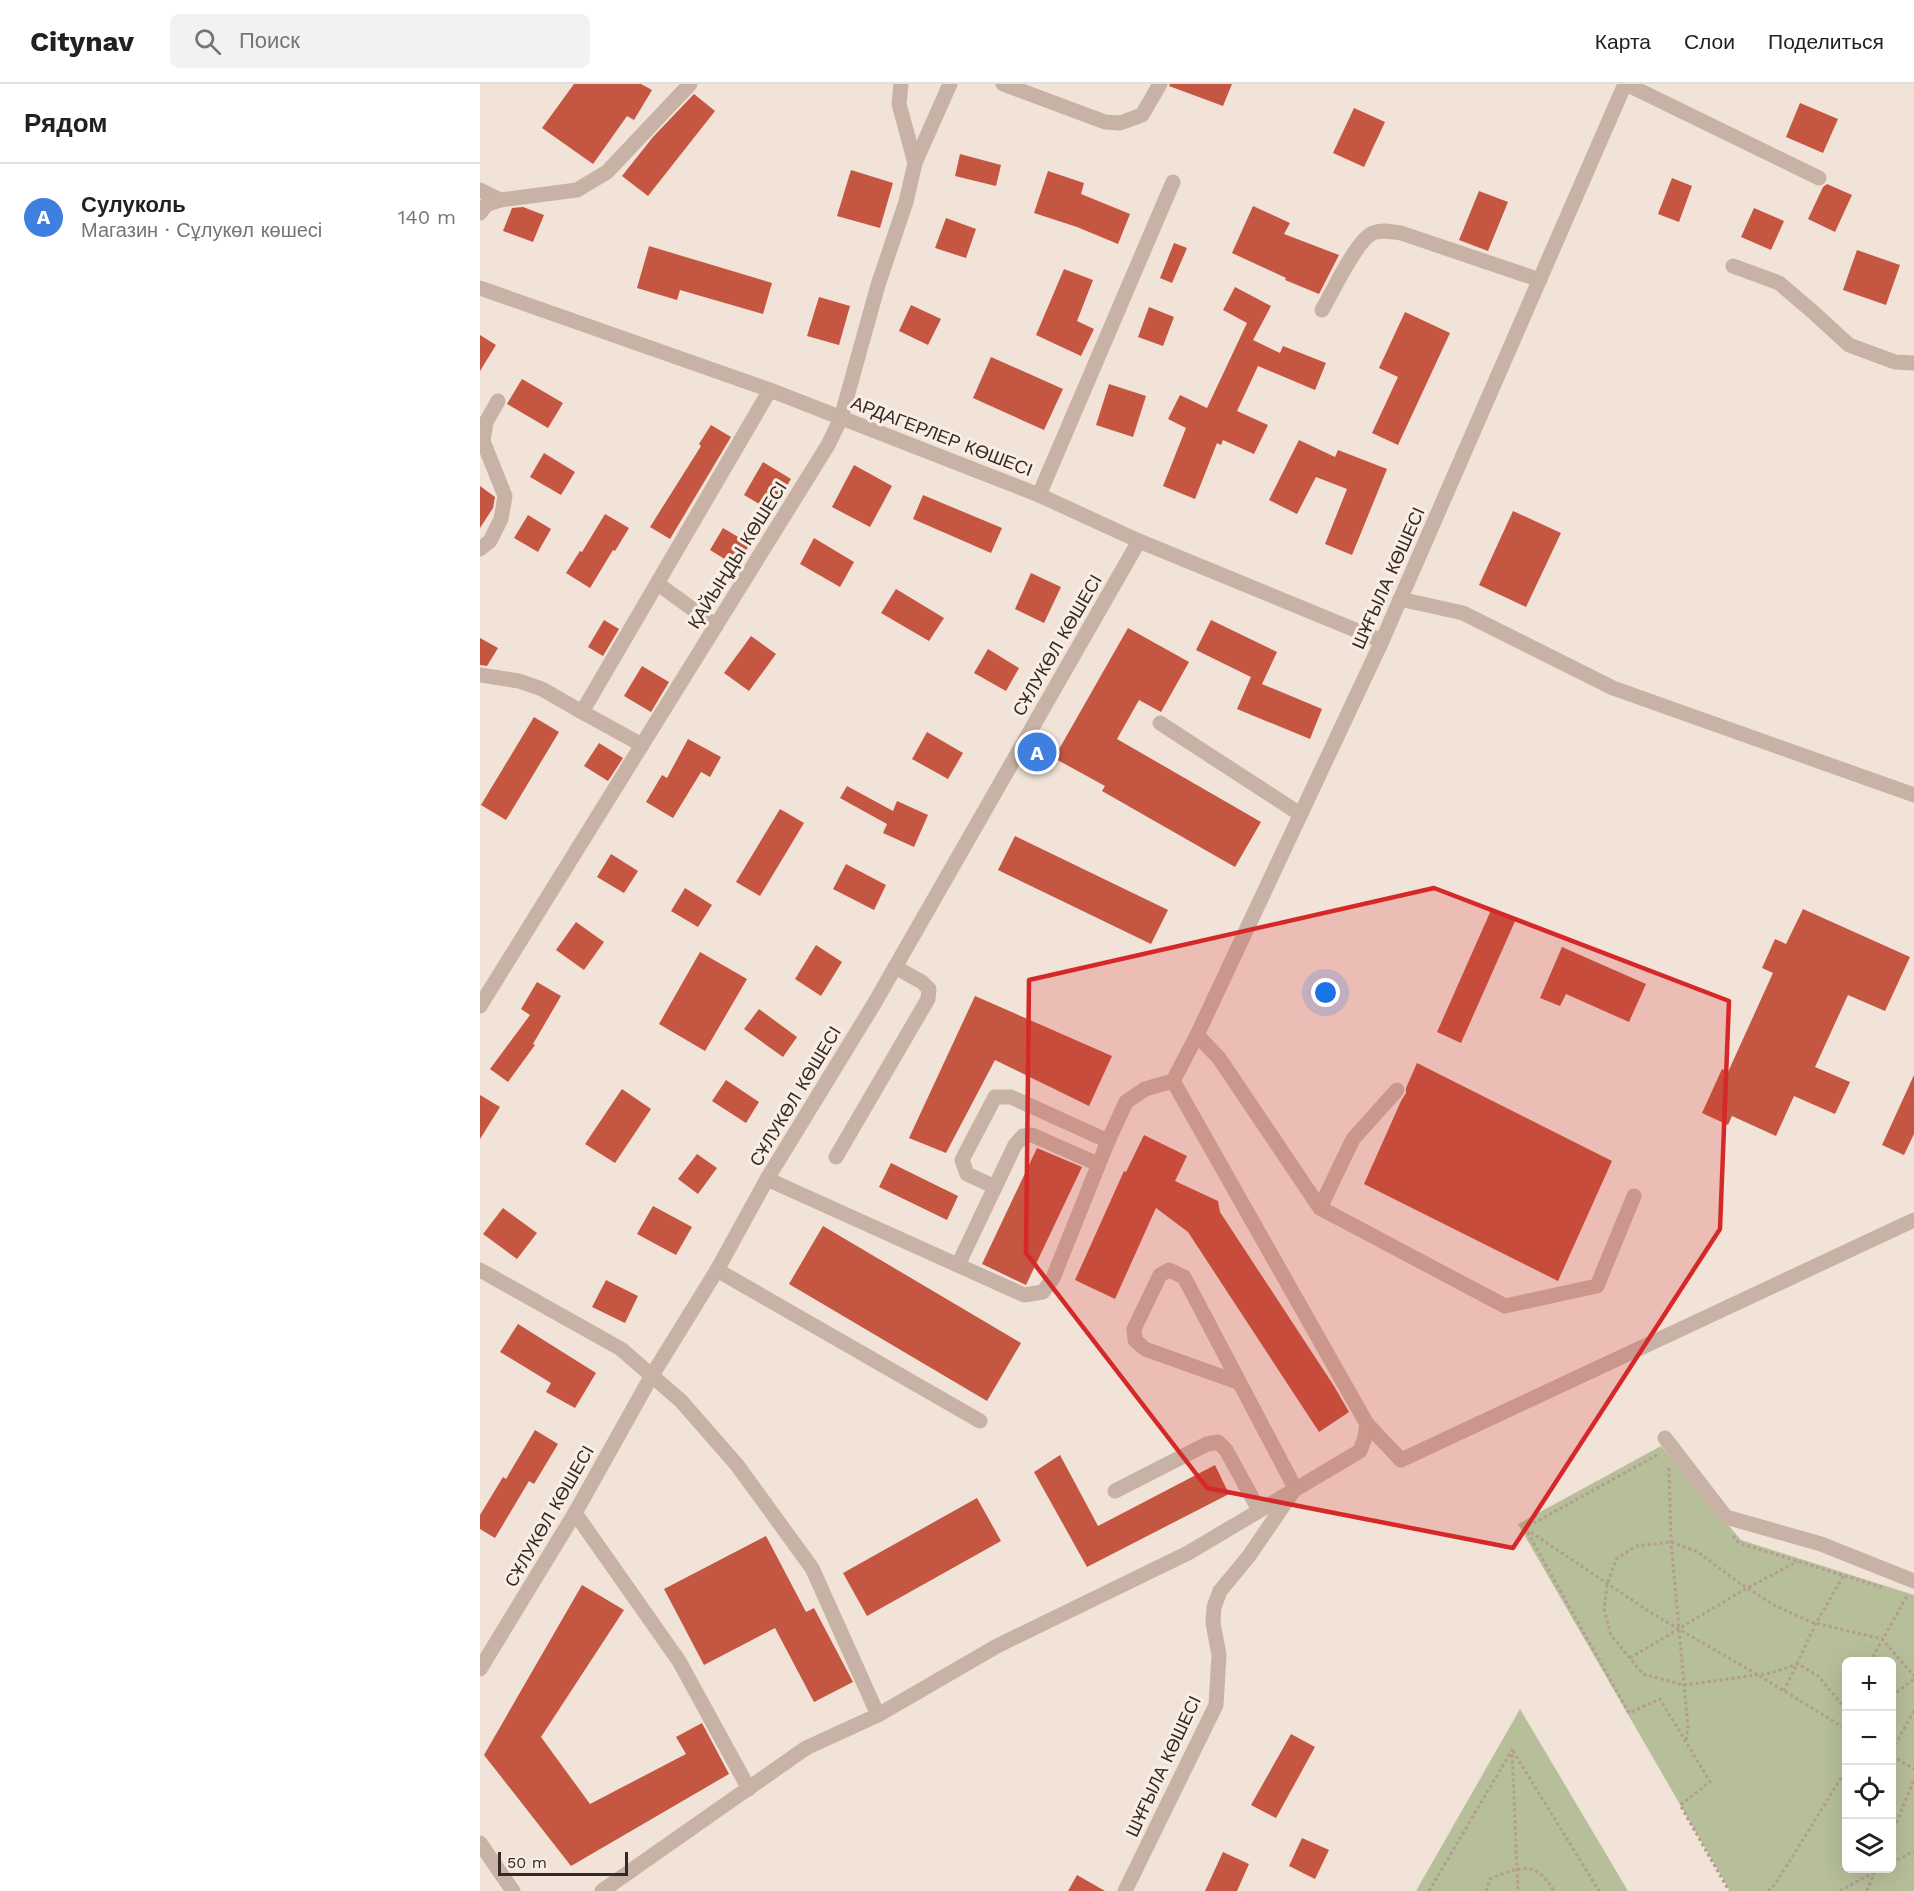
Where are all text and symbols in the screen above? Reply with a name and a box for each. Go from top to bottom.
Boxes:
search box [170,14,590,68]
text: Citynav [30,25,134,58]
icon: search [191,25,224,58]
text: Поиск [239,28,300,53]
text: Карта [1595,29,1651,54]
text: Слои [1684,29,1735,54]
text: Поделиться [1768,29,1884,54]
text: Рядом [24,108,107,138]
text: Сулуколь [81,192,186,217]
text: A [37,205,50,229]
text: 140 m [398,205,456,229]
text: Магазин · Сұлукөл көшесі [81,218,322,242]
street label: АРДАГЕРЛЕР КӨШЕСІ [848,392,1036,480]
street label: ҚАЙЫҢДЫ КӨШЕСІ [683,478,791,632]
street label: ШҰҒЫЛА КӨШЕСІ [1347,504,1429,652]
street label: СҰЛУКӨЛ КӨШЕСІ [1008,571,1106,719]
pin: A [1018,730,1056,774]
your location [1311,978,1340,1007]
street label: СҰЛУКӨЛ КӨШЕСІ [745,1022,845,1170]
street label: СҰЛУКӨЛ КӨШЕСІ [500,1442,598,1590]
map controls [1842,1657,1896,1873]
button: + [1842,1657,1896,1711]
street label: ШҰҒЫЛА КӨШЕСІ [1121,1692,1205,1840]
button: − [1842,1711,1896,1765]
button: locate [1842,1765,1896,1819]
button: layers [1842,1819,1896,1873]
scale bar [498,1849,628,1876]
text: 50 m [507,1853,547,1872]

